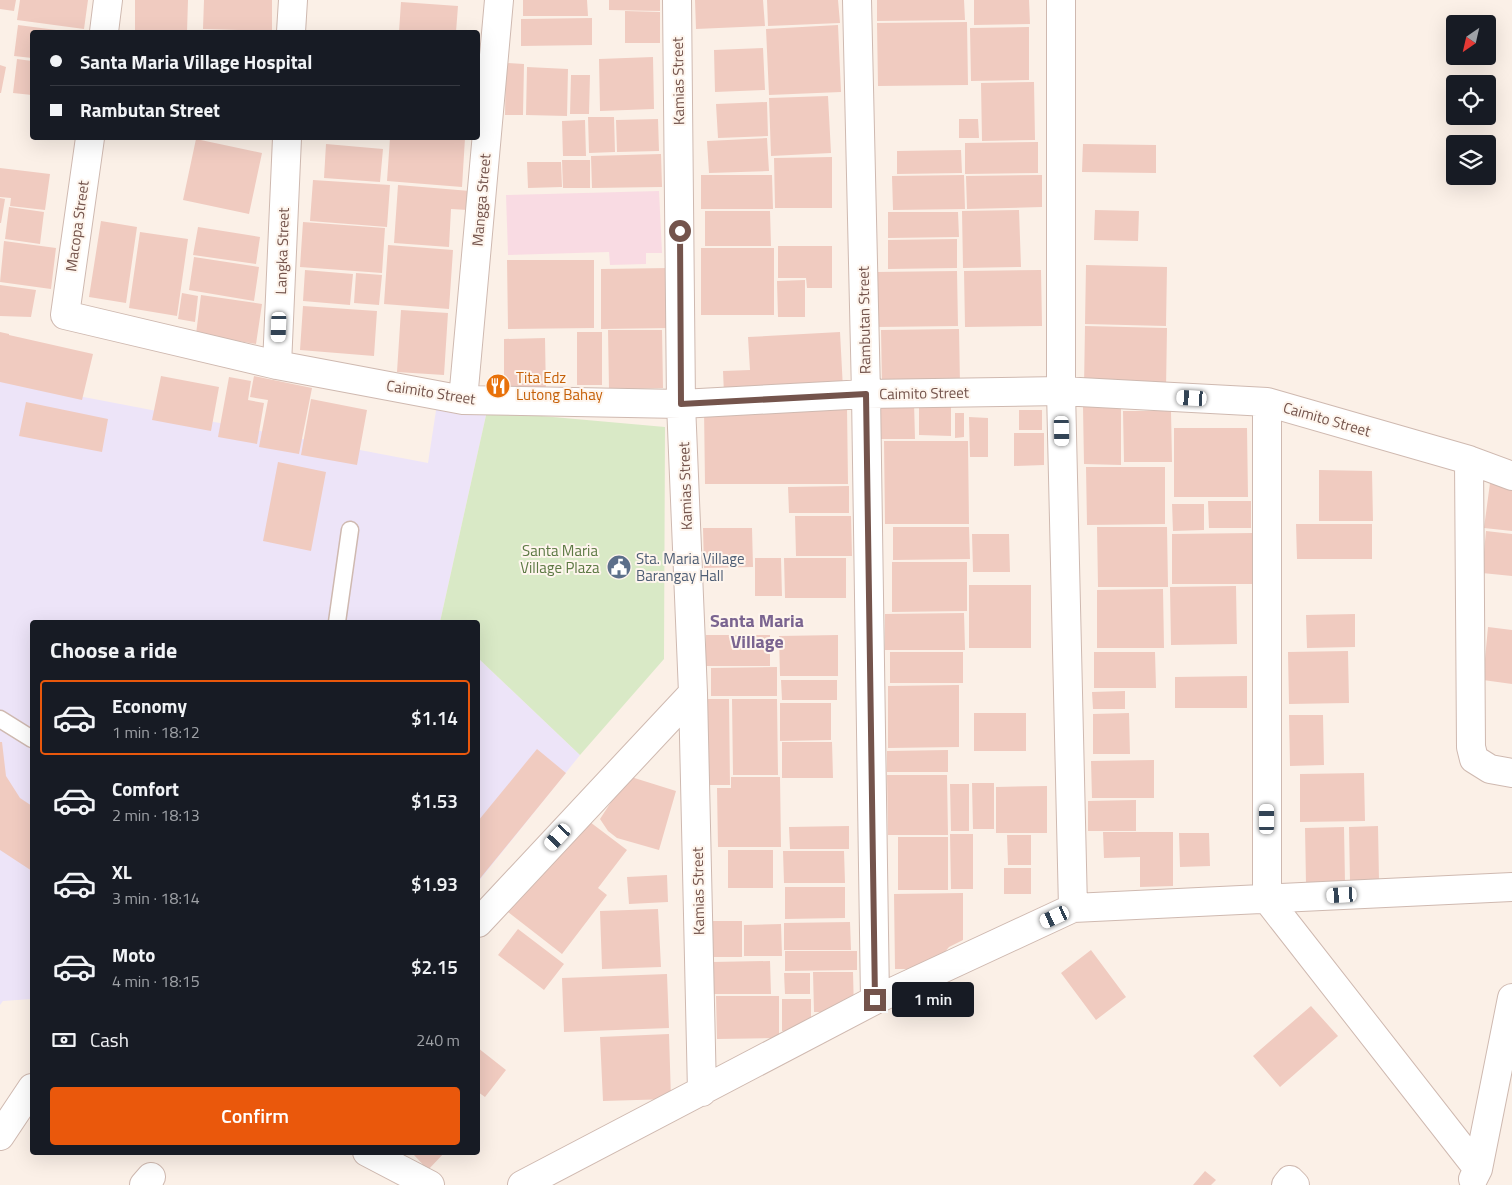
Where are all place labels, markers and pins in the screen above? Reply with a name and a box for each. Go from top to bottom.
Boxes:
place label: Tita Edz Lutong Bahay [516,366,603,406]
restaurant icon: Tita Edz Lutong Bahay [485,373,511,399]
place label: Sta. Maria Village Barangay Hall [636,547,744,587]
public building icon: Sta. Maria Village Barangay Hall [606,554,632,580]

